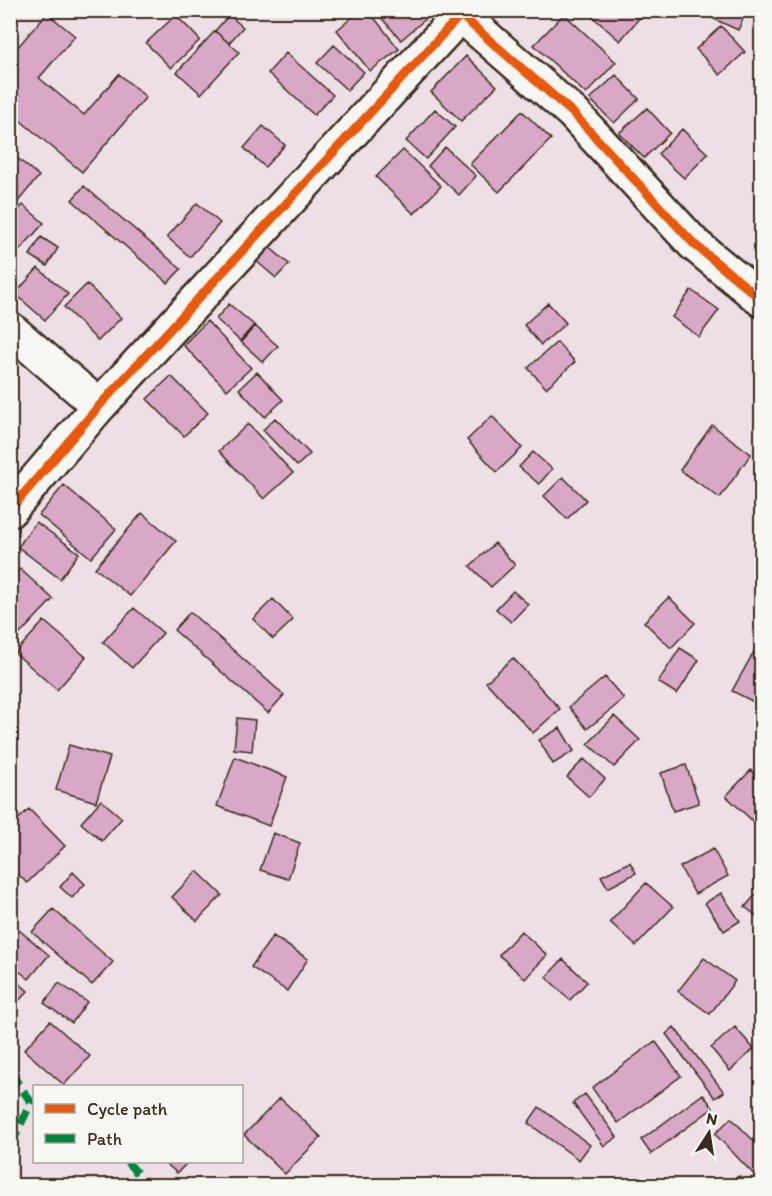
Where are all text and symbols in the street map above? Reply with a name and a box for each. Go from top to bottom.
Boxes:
legend [33,1085,243,1163]
text: Cycle path [87,1098,168,1120]
north arrow [679,1103,739,1163]
text: N [705,1108,719,1129]
text: Path [87,1128,122,1150]

